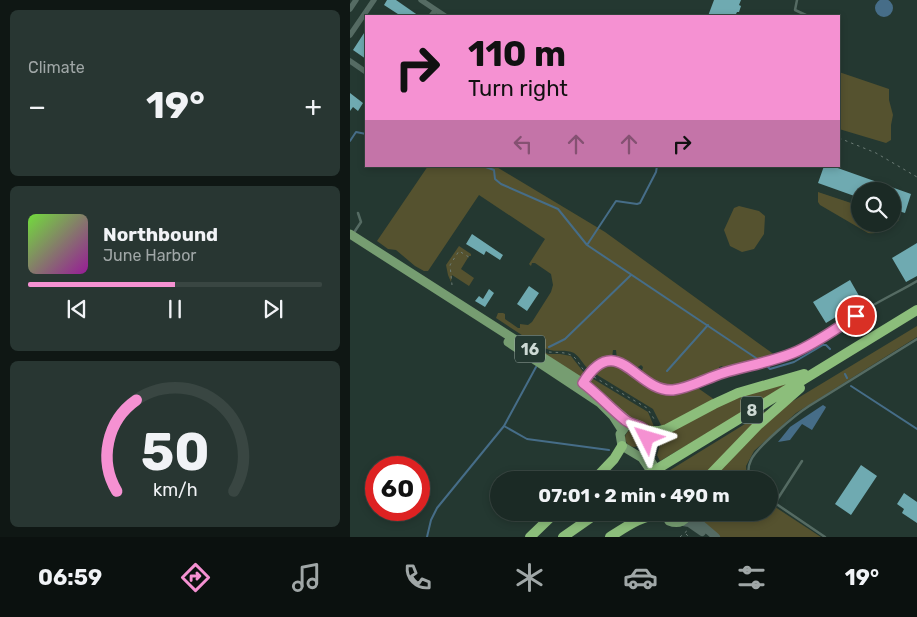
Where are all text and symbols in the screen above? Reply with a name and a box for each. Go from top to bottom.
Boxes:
text: 110 m [468,33,566,75]
icon: right [385,35,450,100]
text: Climate [28,58,85,77]
text: Turn right [468,75,568,102]
text: 19° [146,82,205,128]
text: − [28,90,46,123]
text: + [305,90,322,123]
icon: left [509,130,537,158]
icon: ahead [562,130,590,158]
icon: ahead [615,130,643,158]
icon: right [668,130,696,158]
map controls [851,182,901,232]
button: search [851,182,901,232]
text: Northbound [103,223,218,246]
text: June Harbor [103,246,196,265]
icon: previous [63,295,91,323]
icon: pause [161,295,189,323]
icon: next [259,295,287,323]
pin [835,295,877,337]
icon: arrive [842,302,870,330]
road number: 16 [515,336,545,362]
road number: 8 [741,396,763,424]
position arrow [620,411,672,463]
text: 50 [141,421,209,483]
speed limit sign: 60 [365,456,430,521]
text: km/h [153,479,197,500]
text: 07:01 · 2 min · 490 m [538,484,730,507]
icon: directions [178,560,213,595]
icon: music [289,560,324,595]
icon: phone [400,560,435,595]
icon: climate [512,560,547,595]
icon: car [623,560,658,595]
icon: filters [734,560,769,595]
text: 06:59 [38,564,102,591]
text: 19° [845,564,879,591]

